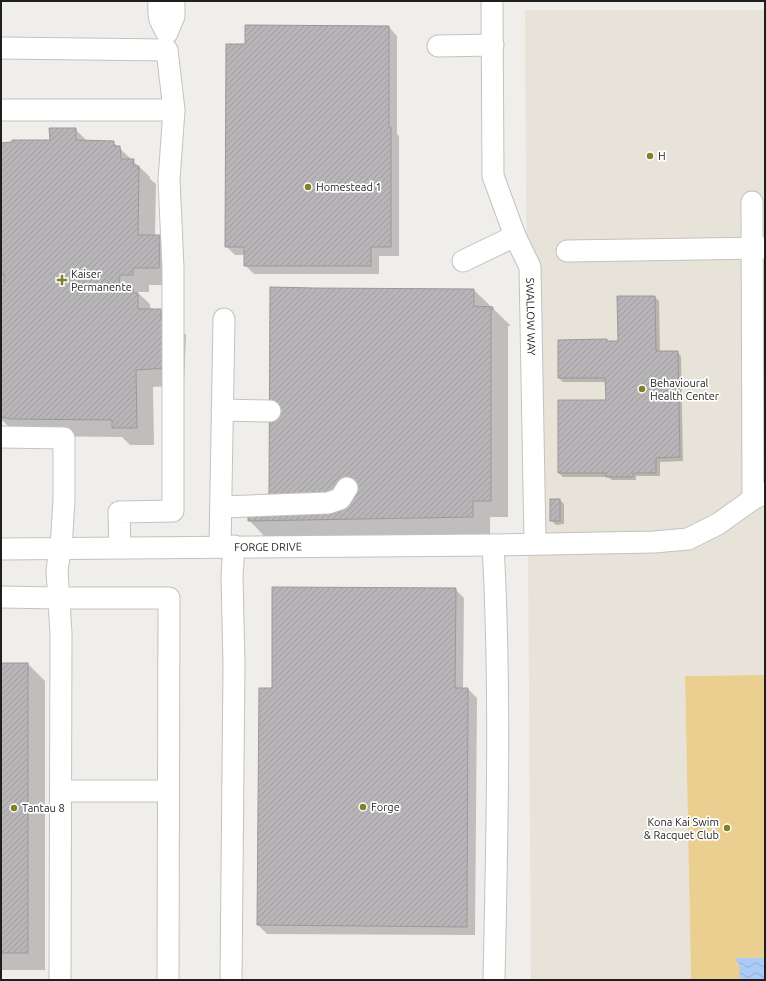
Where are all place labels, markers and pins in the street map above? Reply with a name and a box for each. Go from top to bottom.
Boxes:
place label: H [658,150,666,162]
marker: H [645,151,655,161]
place label: Homestead 1 [316,181,382,193]
marker: Homestead 1 [303,182,313,192]
place label: Kaiser Permanente [71,268,132,293]
marker: Kaiser Permanente [56,274,68,286]
place label: Behavioural Health Center [650,377,720,402]
marker: Behavioural Health Center [637,384,647,394]
place label: Forge [371,801,400,813]
place label: Tantau 8 [22,802,65,814]
marker: Forge [358,802,368,812]
marker: Tantau 8 [9,803,19,813]
place label: Kona Kai Swim & Racquet Club [644,816,719,841]
marker: Kona Kai Swim & Racquet Club [722,823,732,833]

